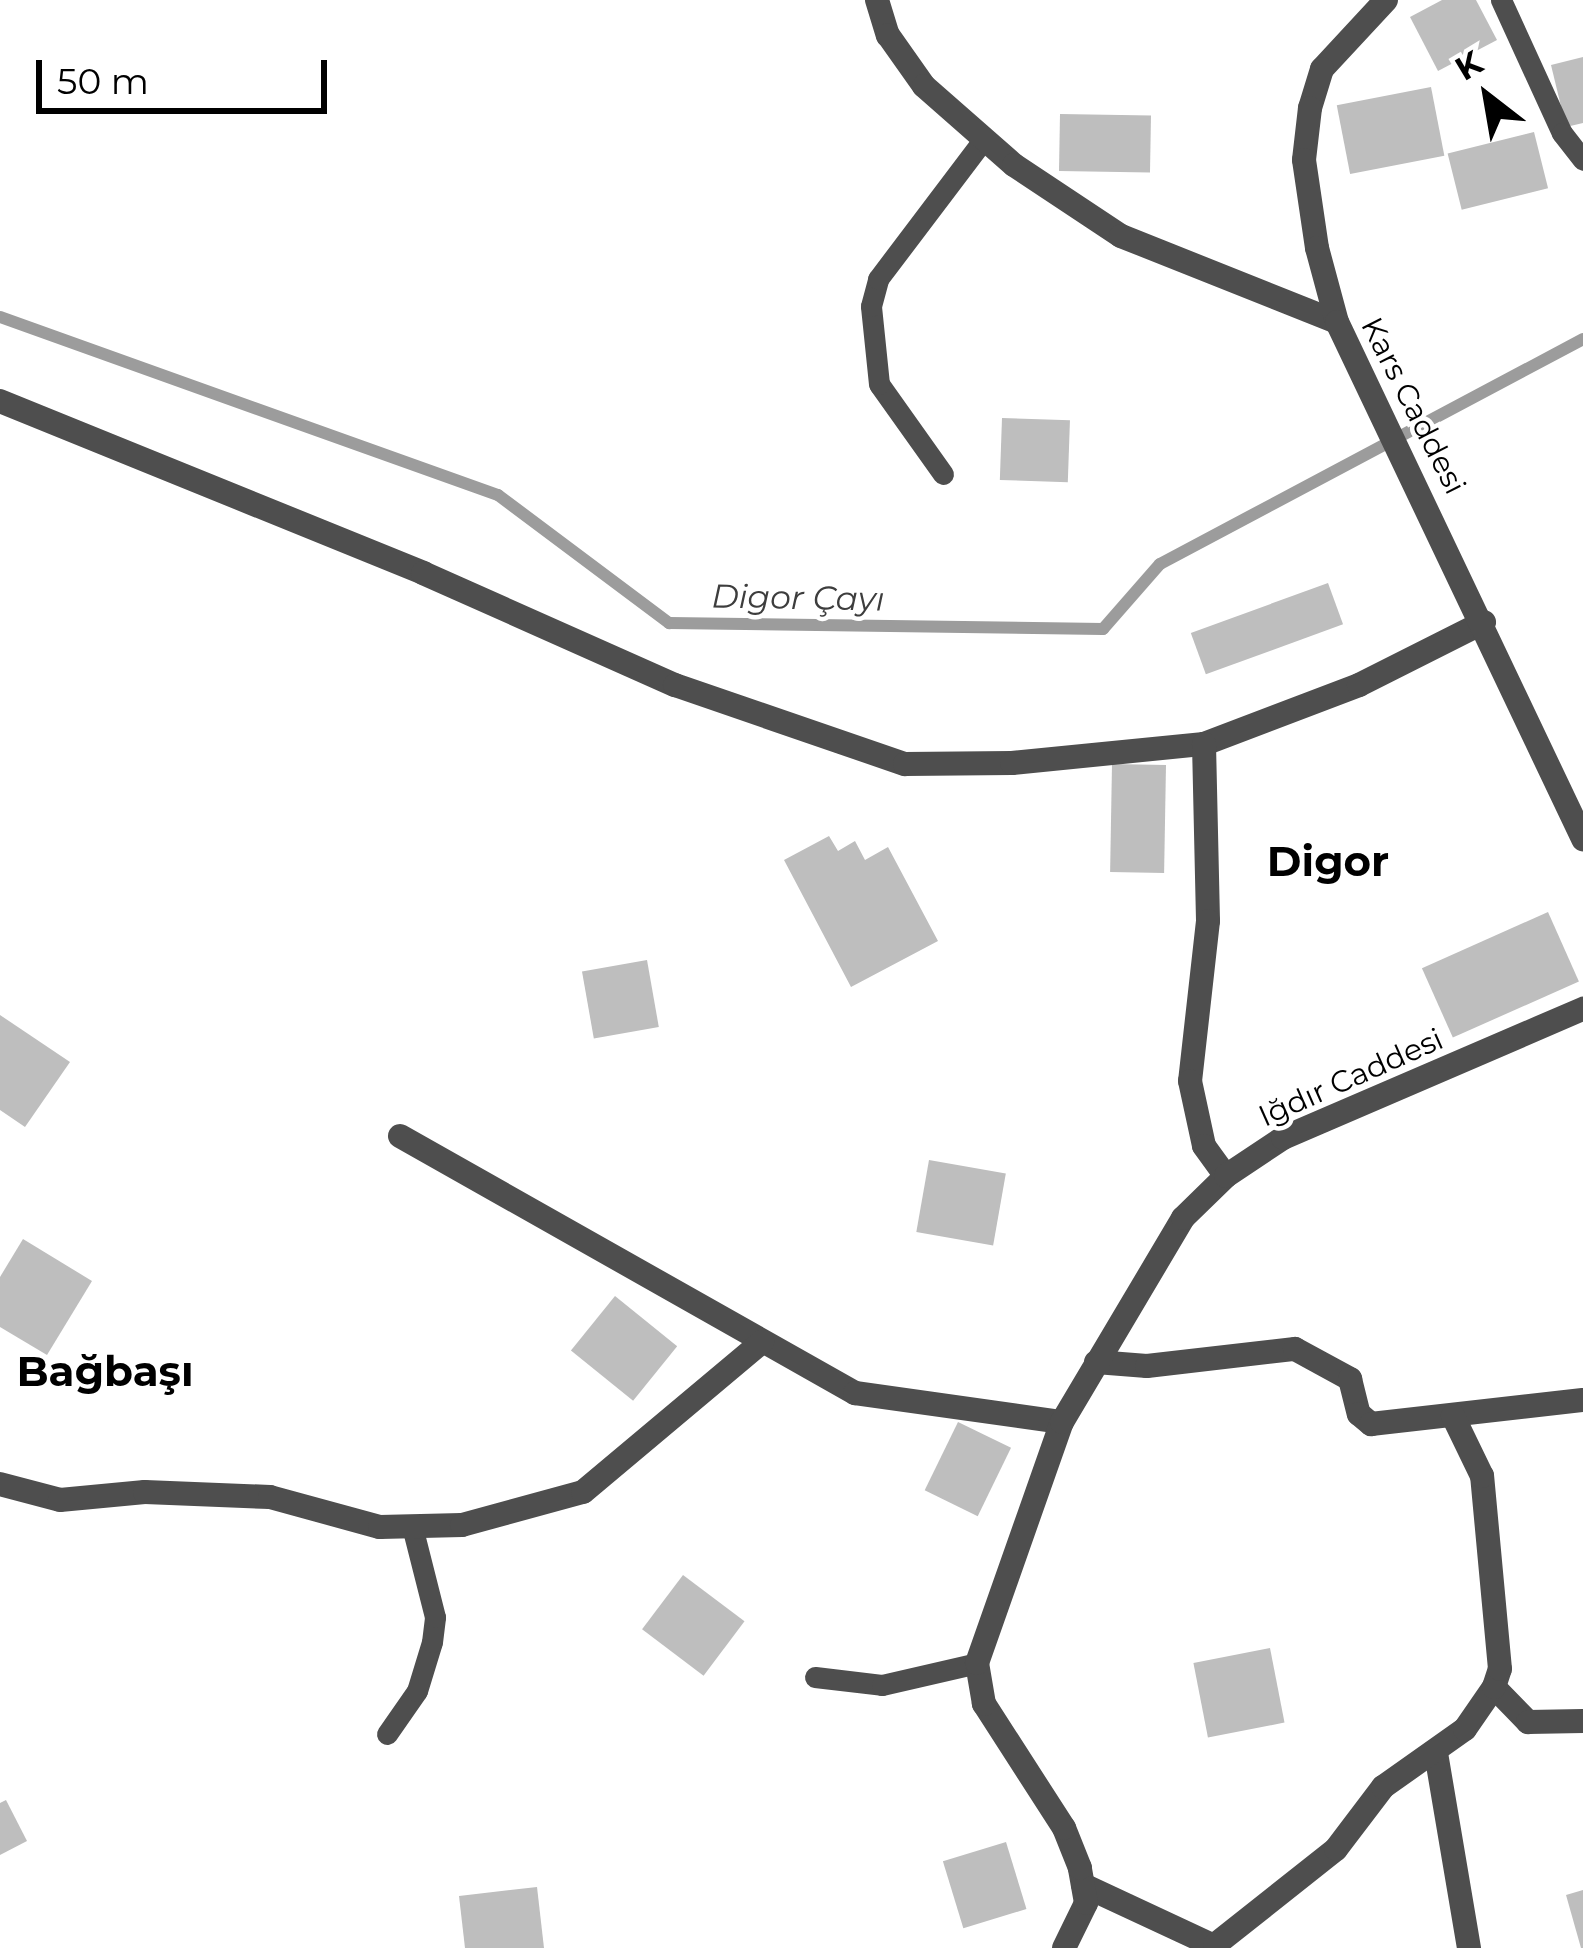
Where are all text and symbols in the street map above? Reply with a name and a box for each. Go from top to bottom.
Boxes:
scale bar [42,36,333,110]
north arrow [1427,36,1547,156]
text: K [1448,42,1489,89]
text: 50 m [57,59,149,103]
street label: Kars Caddesi [1353,312,1473,500]
water label: Digor Çayı [711,577,885,619]
district label: Digor [1267,836,1389,886]
street label: Iğdır Caddesi [1253,1021,1449,1135]
district label: Bağbaşı [16,1346,194,1396]

